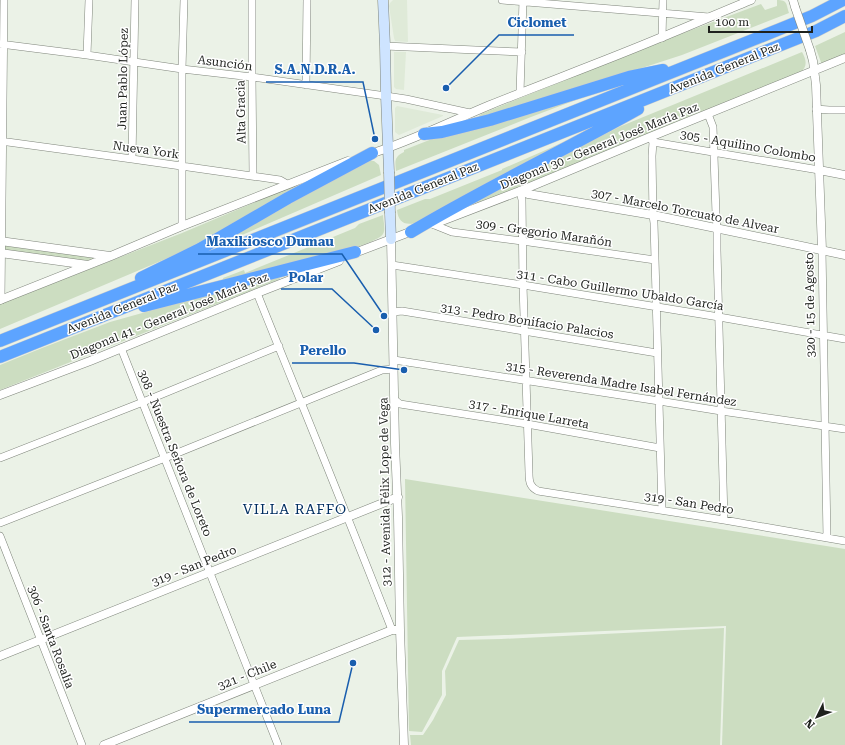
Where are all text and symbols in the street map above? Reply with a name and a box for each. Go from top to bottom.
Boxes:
scale bar [709,8,812,34]
callout: Ciclomet [499,10,574,35]
text: Ciclomet [507,15,567,30]
text: 100 m [715,15,749,29]
street label: Juan Pablo López [115,28,131,130]
street label: Avenida General Paz [667,39,782,97]
street label: Asunción [197,53,253,73]
callout: S.A.N.D.R.A. [266,57,363,82]
text: S.A.N.D.R.A. [275,62,356,77]
street label: Alta Gracia [233,79,249,144]
street label: Diagonal 30 - General José María Paz [498,100,701,192]
street label: 305 - Aquilino Colombo [679,127,817,165]
street label: Nueva York [112,138,180,162]
street label: Avenida General Paz [366,159,481,217]
street label: 307 - Marcelo Torcuato de Alvear [590,186,780,236]
street label: 309 - Gregorio Marañón [475,217,613,250]
callout: Maxikiosco Dumau [198,229,342,254]
text: Maxikiosco Dumau [206,234,334,249]
street label: 320 - 15 de Agosto [802,252,818,358]
callout: Polar [281,264,332,289]
street label: 311 - Cabo Guillermo Ubaldo García [515,267,725,313]
street label: Diagonal 41 - General José María Paz [68,270,271,362]
text: Polar [289,270,324,285]
street label: Avenida General Paz [65,279,180,337]
street label: 313 - Pedro Bonifacio Palacios [439,300,615,342]
callout: Perello [292,338,354,363]
text: Perello [300,343,346,358]
street label: 315 - Reverenda Madre Isabel Fernández [505,359,738,409]
street label: 308 - Nuestra Señora de Loreto [135,368,215,538]
street label: 312 - Avenida Félix Lope de Vega [376,397,394,587]
street label: 317 - Enrique Larreta [468,397,591,432]
street label: 319 - San Pedro [643,489,735,517]
district label: VILLA RAFFO [243,501,347,517]
street label: 319 - San Pedro [150,543,238,589]
street label: 306 - Santa Rosalía [25,584,77,691]
street label: 321 - Chile [216,657,279,693]
callout: Supermercado Luna [189,697,339,722]
north arrow [797,697,837,737]
text: Supermercado Luna [197,702,331,717]
text: N [802,716,818,731]

